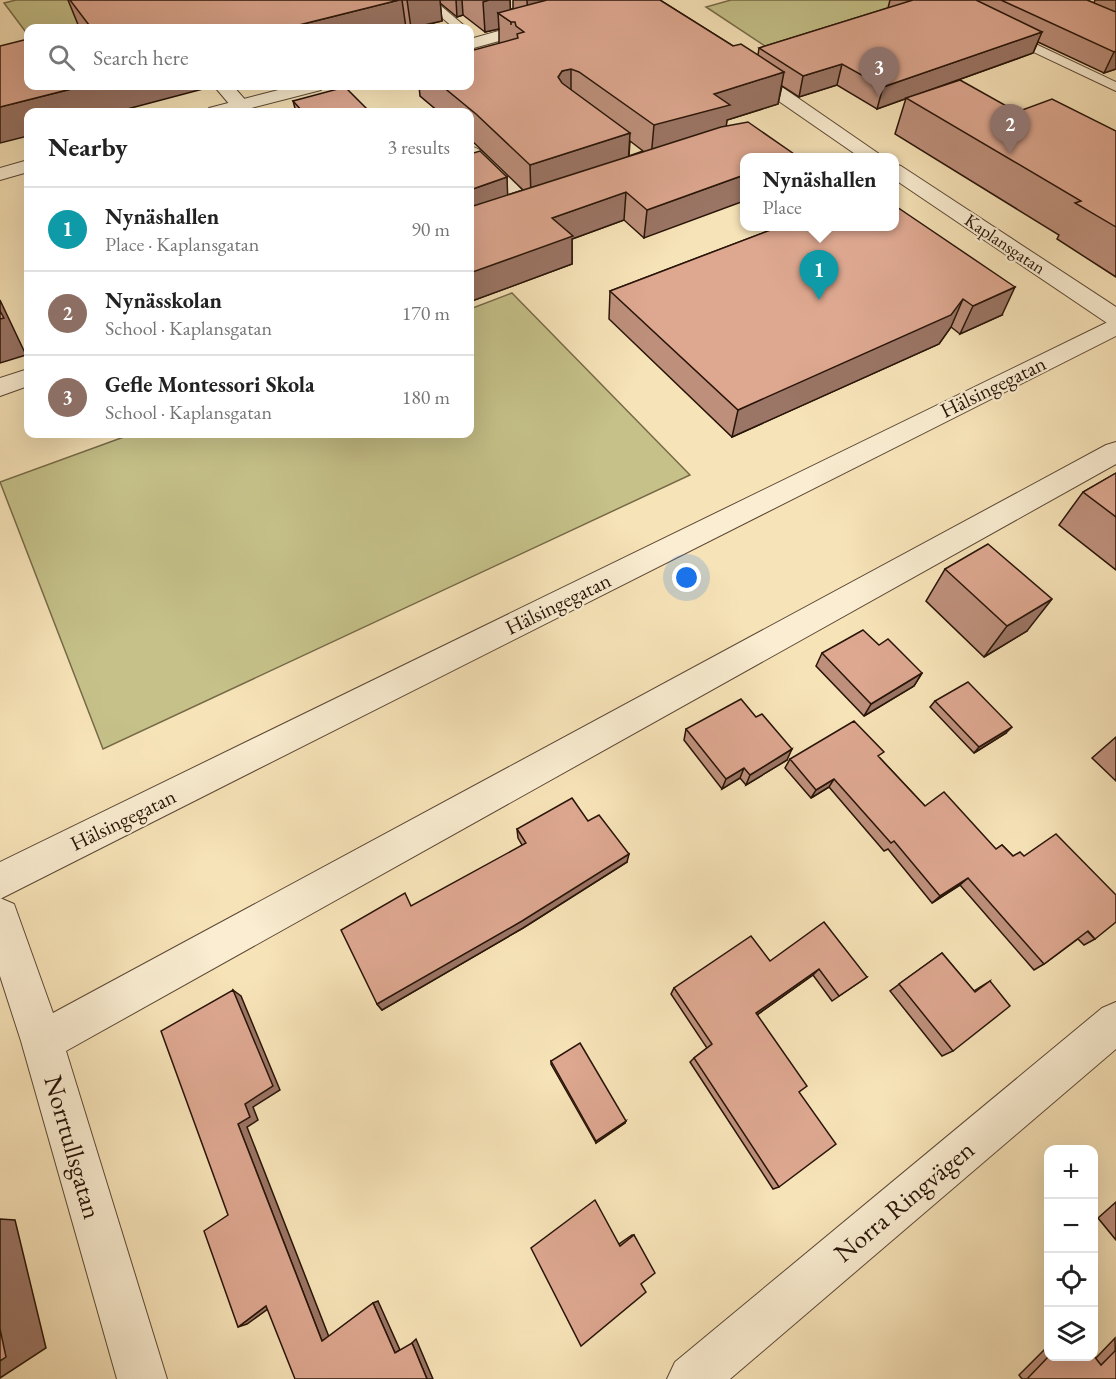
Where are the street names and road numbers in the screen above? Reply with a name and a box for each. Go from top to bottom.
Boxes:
street label: Kaplansgatan [960,208,1051,279]
street label: Hälsingegatan [935,349,1050,424]
street label: Hälsingegatan [500,566,615,641]
street label: Hälsingegatan [65,782,180,857]
street label: Norrtullsgatan [36,1071,110,1223]
street label: Norra Ringvägen [827,1132,981,1270]

